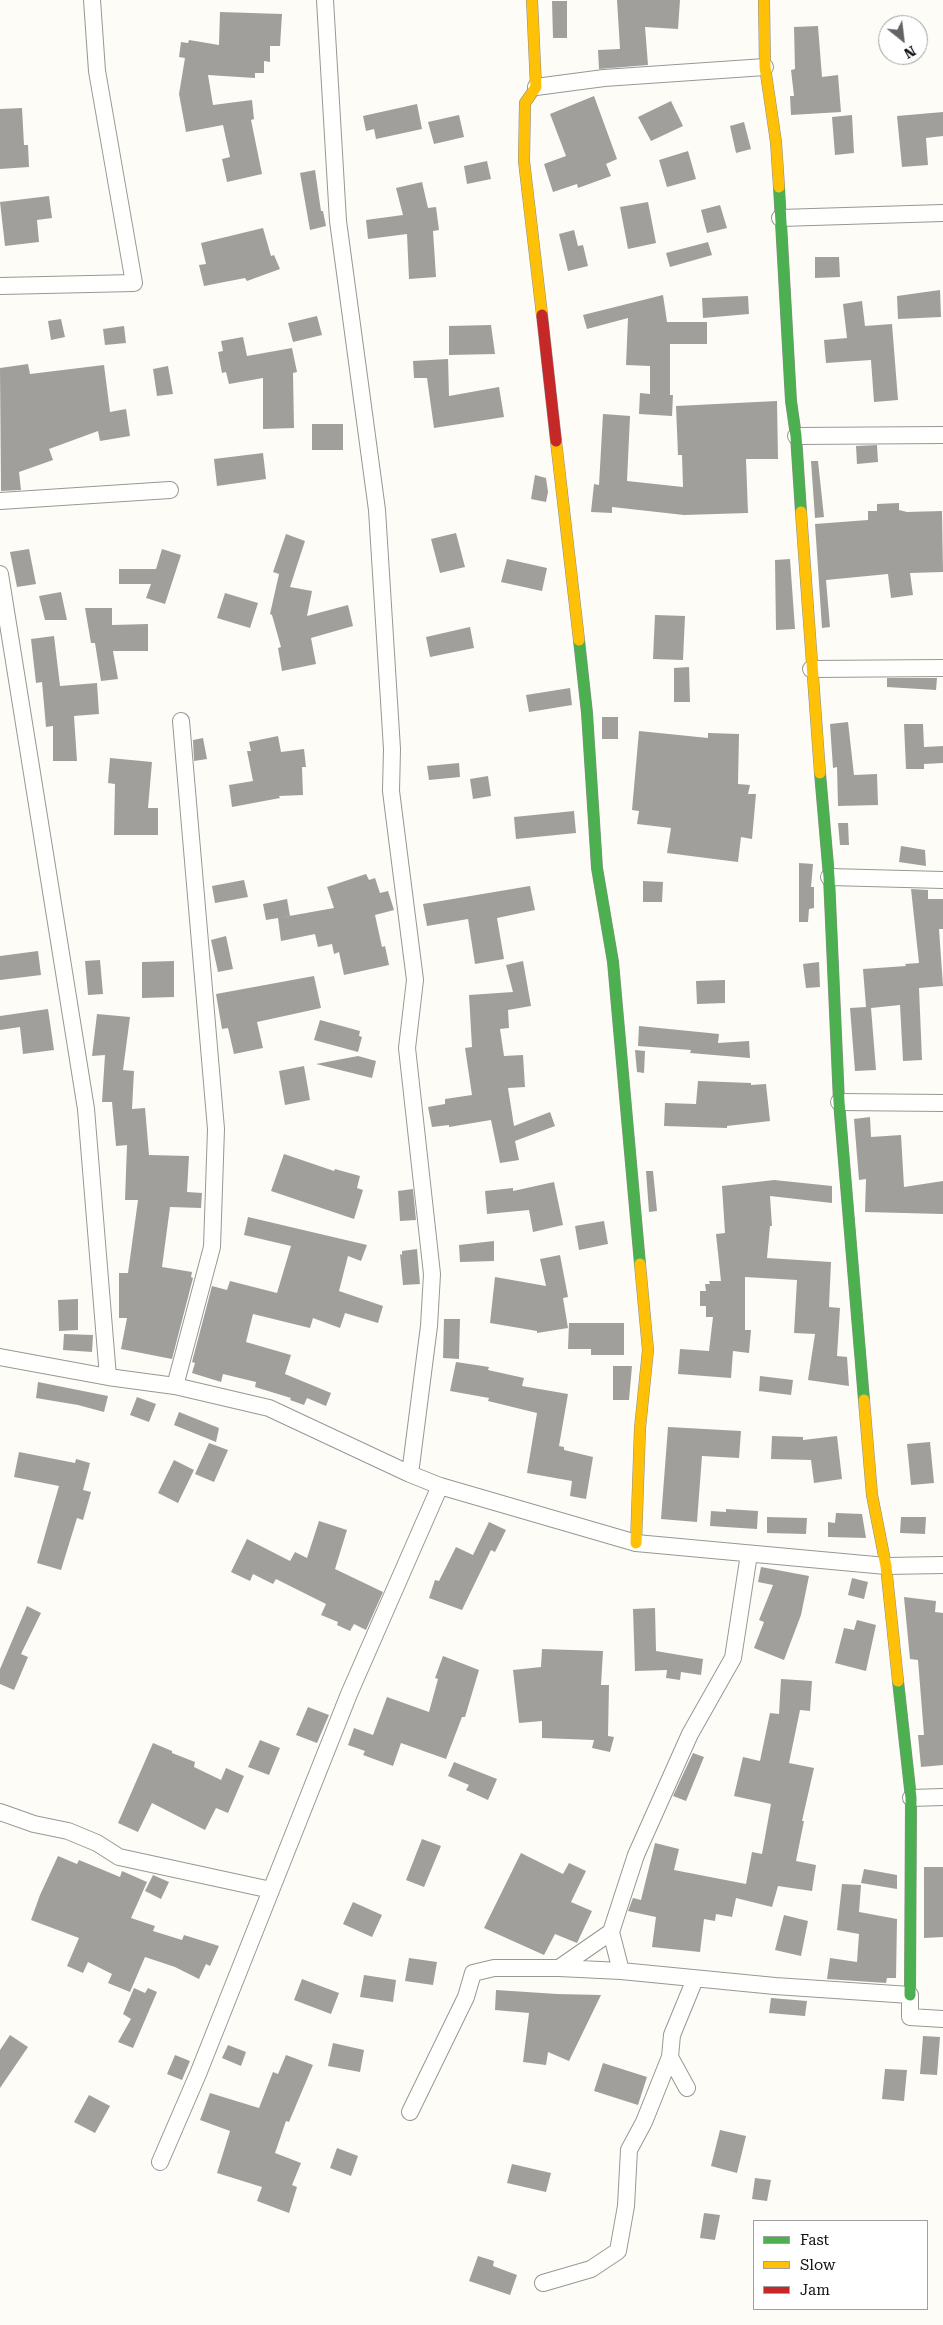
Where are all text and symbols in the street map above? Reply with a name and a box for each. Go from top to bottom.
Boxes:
north arrow [878,15,928,65]
text: N [901,43,918,62]
legend [753,2220,928,2310]
text: Fast [800,2231,829,2249]
text: Slow [800,2256,835,2274]
text: Jam [800,2281,830,2299]

